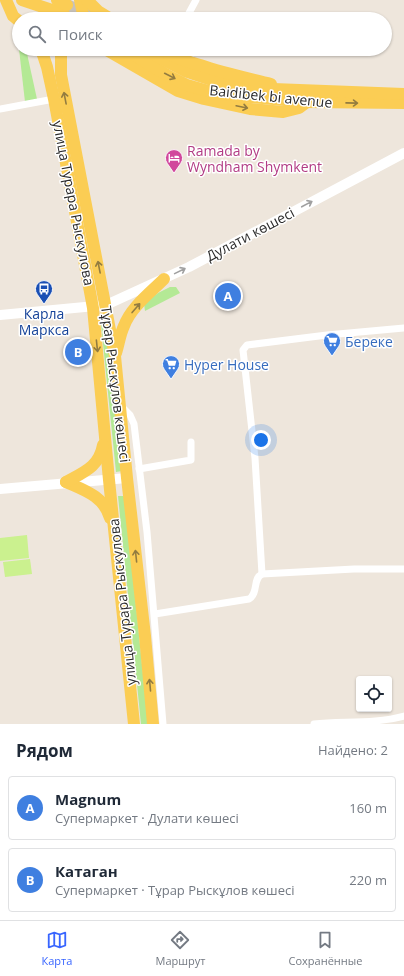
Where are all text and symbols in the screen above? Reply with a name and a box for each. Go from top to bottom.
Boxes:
search box [12,12,392,56]
icon: search [26,23,48,45]
text: Поиск [58,24,102,44]
one-way arrow [164,73,176,80]
street label: Baidibek bi avenue [209,80,333,112]
one-way arrow [61,92,69,105]
one-way arrow [345,99,358,107]
one-way arrow [236,104,249,112]
street label: улица Турара Рыскулова [49,119,99,287]
place label: Ramada by Wyndham Shymkent [187,141,322,176]
hotel icon: Ramada by Wyndham Shymkent [164,148,184,173]
one-way arrow [301,200,313,207]
street label: Дулати көшесі [202,203,298,265]
one-way arrow [94,261,102,274]
one-way arrow [174,267,186,274]
bus stop icon: Карла Маркса [34,279,54,304]
pin: A [215,281,241,311]
one-way arrow [131,303,140,313]
place label: Карла Маркса [19,304,69,339]
street label: Тұрар Рыскұлов көшесі [97,305,135,463]
supermarket icon: Береке [322,331,342,356]
place label: Береке [345,332,393,351]
pin: B [65,337,91,367]
one-way arrow [93,339,101,352]
supermarket icon: Hyper House [161,354,181,379]
place label: Hyper House [184,355,269,374]
your location [251,430,271,450]
street label: улица Турара Рыскулова [104,518,140,686]
one-way arrow [132,550,140,563]
map controls [356,676,392,712]
button: locate [356,676,392,712]
one-way arrow [146,679,153,692]
text: Рядом [16,739,73,762]
text: Найдено: 2 [318,741,388,759]
text: Magnum [55,789,121,809]
text: A [26,799,34,817]
text: 160 m [349,799,387,817]
text: Супермаркет · Дулати көшесі [55,809,239,827]
text: Катаган [55,861,118,881]
text: B [26,871,34,889]
text: 220 m [349,871,387,889]
text: Супермаркет · Тұрар Рыскұлов көшесі [55,881,294,899]
tab: Карта [42,929,72,968]
tab: Маршрут [156,929,205,968]
tab: Сохранённые [289,929,362,968]

